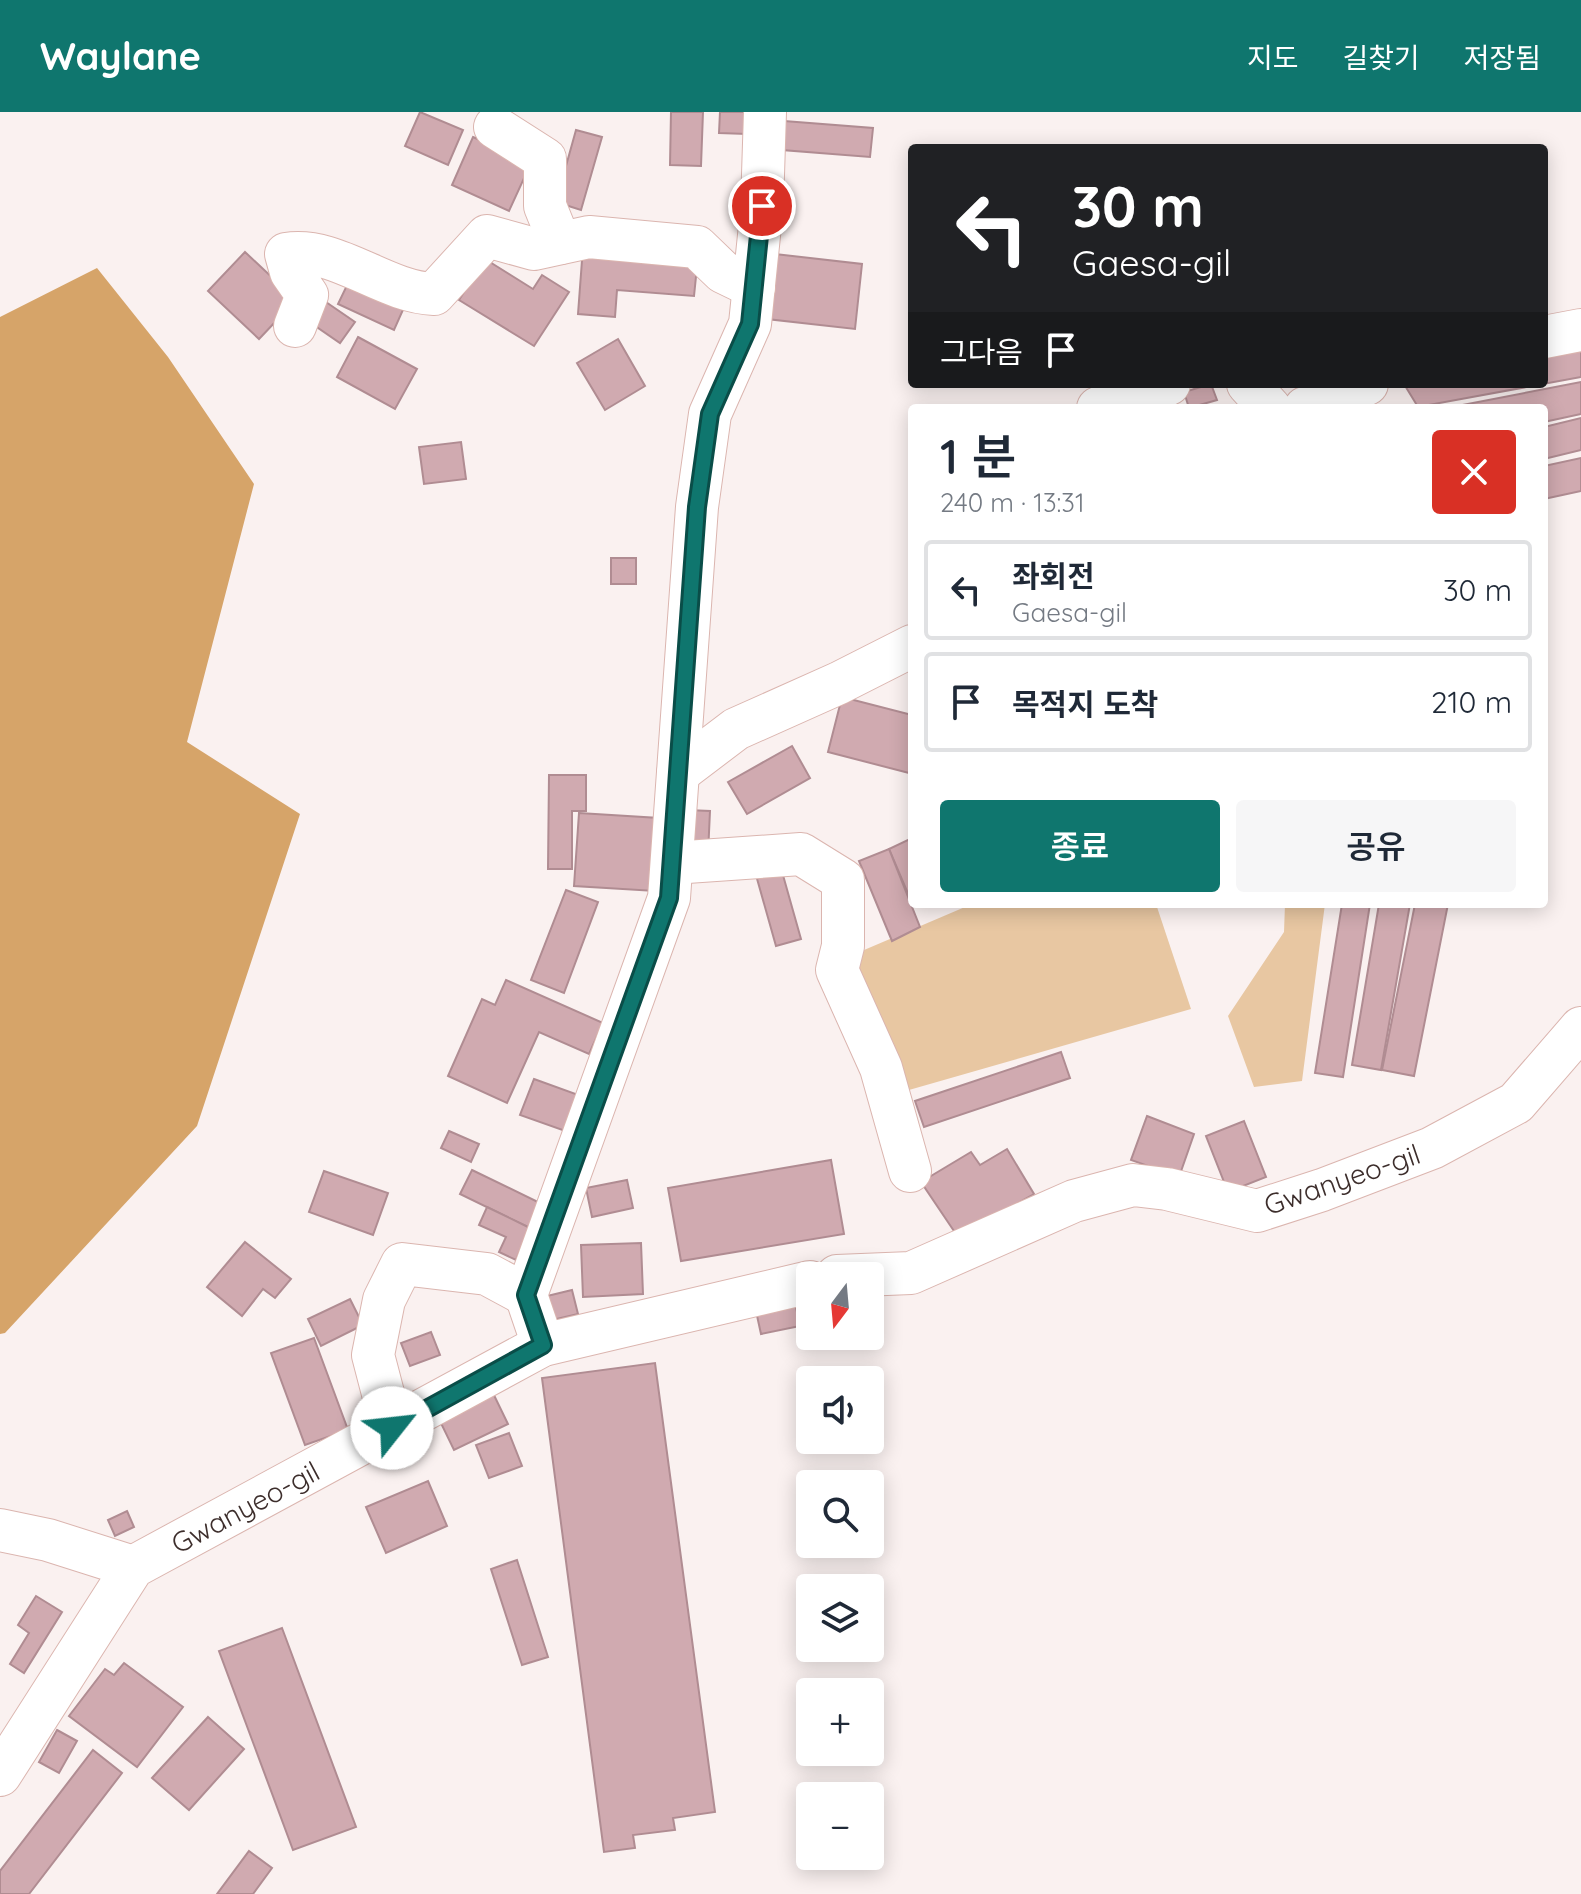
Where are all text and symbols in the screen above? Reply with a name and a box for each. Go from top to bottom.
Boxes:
text: Waylane [40,32,201,80]
text: 지도 [1247,40,1298,75]
text: 길찾기 [1342,40,1420,75]
text: 저장됨 [1464,40,1541,75]
text: 30 m [1072,171,1204,241]
pin [728,172,796,240]
icon: left [940,176,1044,280]
icon: arrive [740,184,784,228]
text: Gaesa-gil [1072,240,1231,285]
icon: arrive [1039,328,1083,372]
text: 그다음 [940,333,1023,371]
text: 1 분 [940,426,1016,486]
button: close [1432,430,1516,514]
text: 240 m · 13:31 [940,486,1085,519]
text: 좌회전 [1012,557,1095,595]
icon: left [944,568,988,612]
text: 30 m [1443,571,1512,609]
text: Gaesa-gil [1012,596,1127,629]
icon: arrive [944,680,988,724]
text: 210 m [1431,683,1512,721]
text: 목적지 도착 [1012,685,1158,723]
button: 종료 [940,800,1220,892]
button: 공유 [1236,800,1516,892]
street label: Gwanyeo-gil [1259,1136,1425,1222]
north arrow [796,1262,884,1350]
map controls [796,1262,884,1870]
button: sound [796,1366,884,1454]
position arrow [350,1386,434,1470]
street label: Gwanyeo-gil [165,1453,325,1561]
button: search [796,1470,884,1558]
button: layers [796,1574,884,1662]
button: + [796,1678,884,1766]
button: − [796,1782,884,1870]

